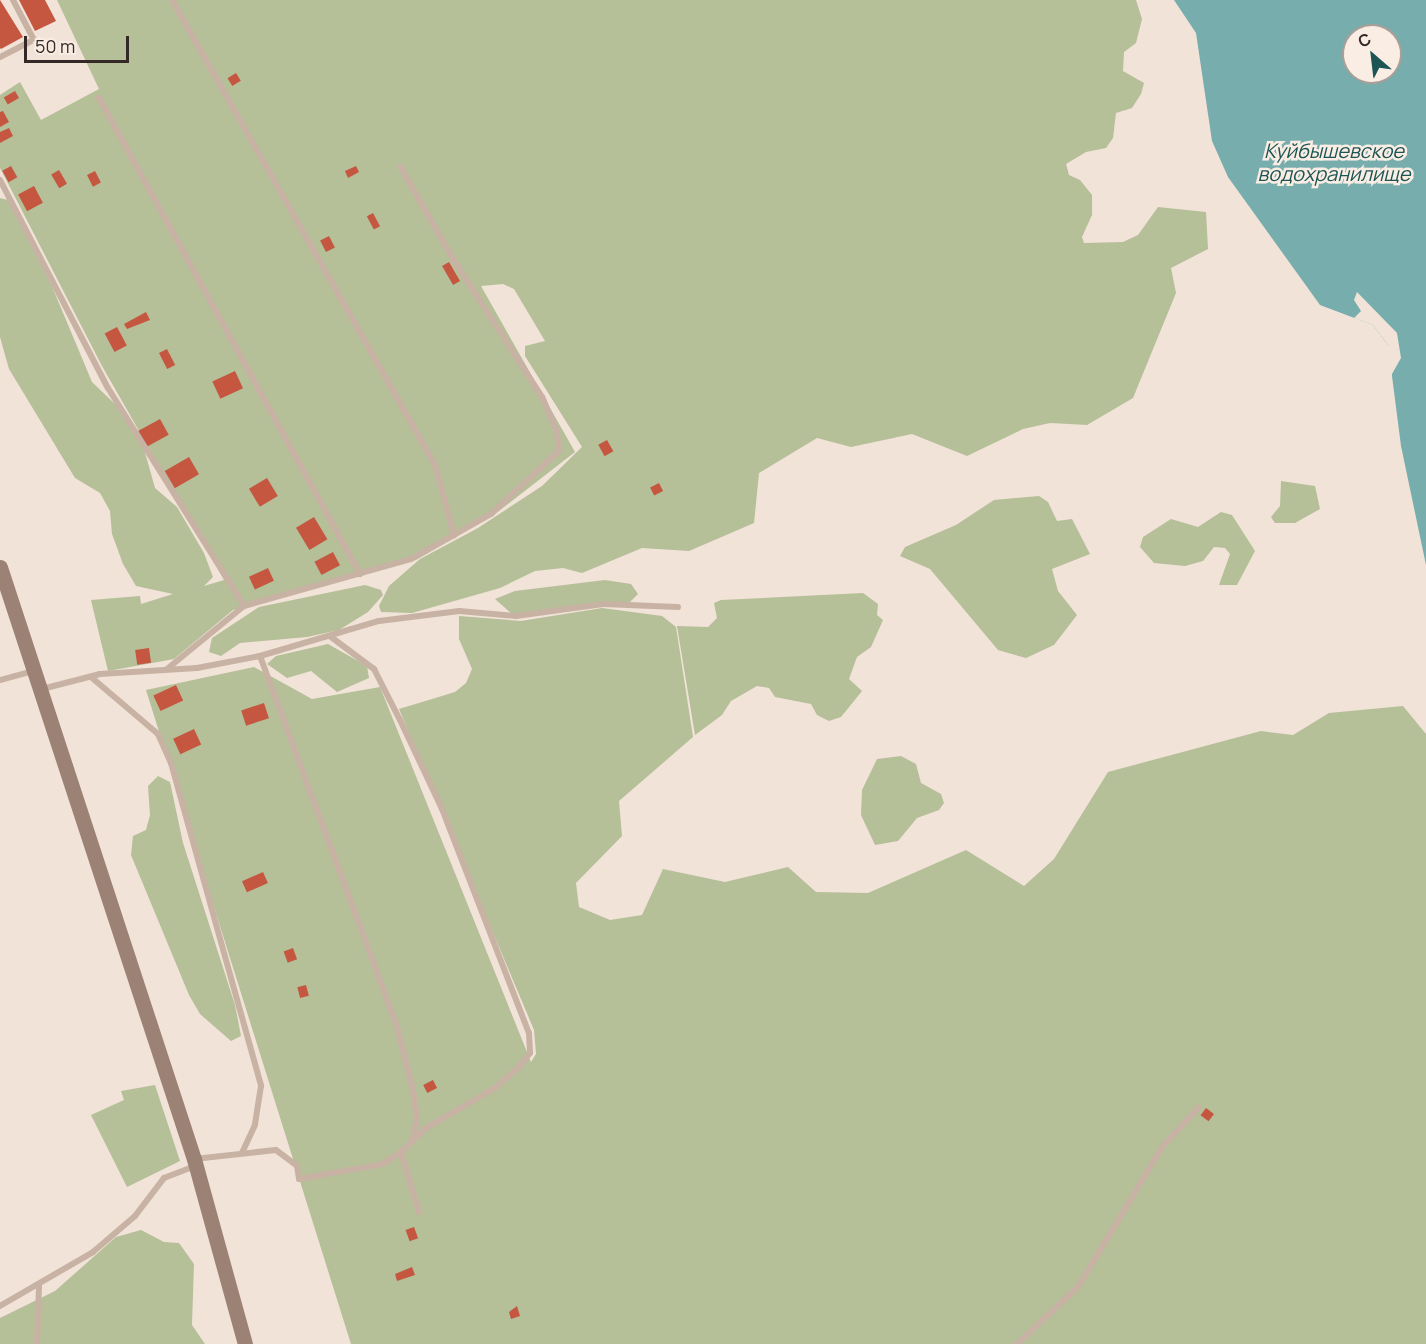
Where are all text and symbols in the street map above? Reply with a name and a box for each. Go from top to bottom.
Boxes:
scale bar [27,24,132,62]
north arrow [1342,24,1402,84]
text: С [1354,27,1375,52]
text: 50 m [35,34,75,58]
water label: Куйбышевское водохранилище [1258,138,1410,185]

